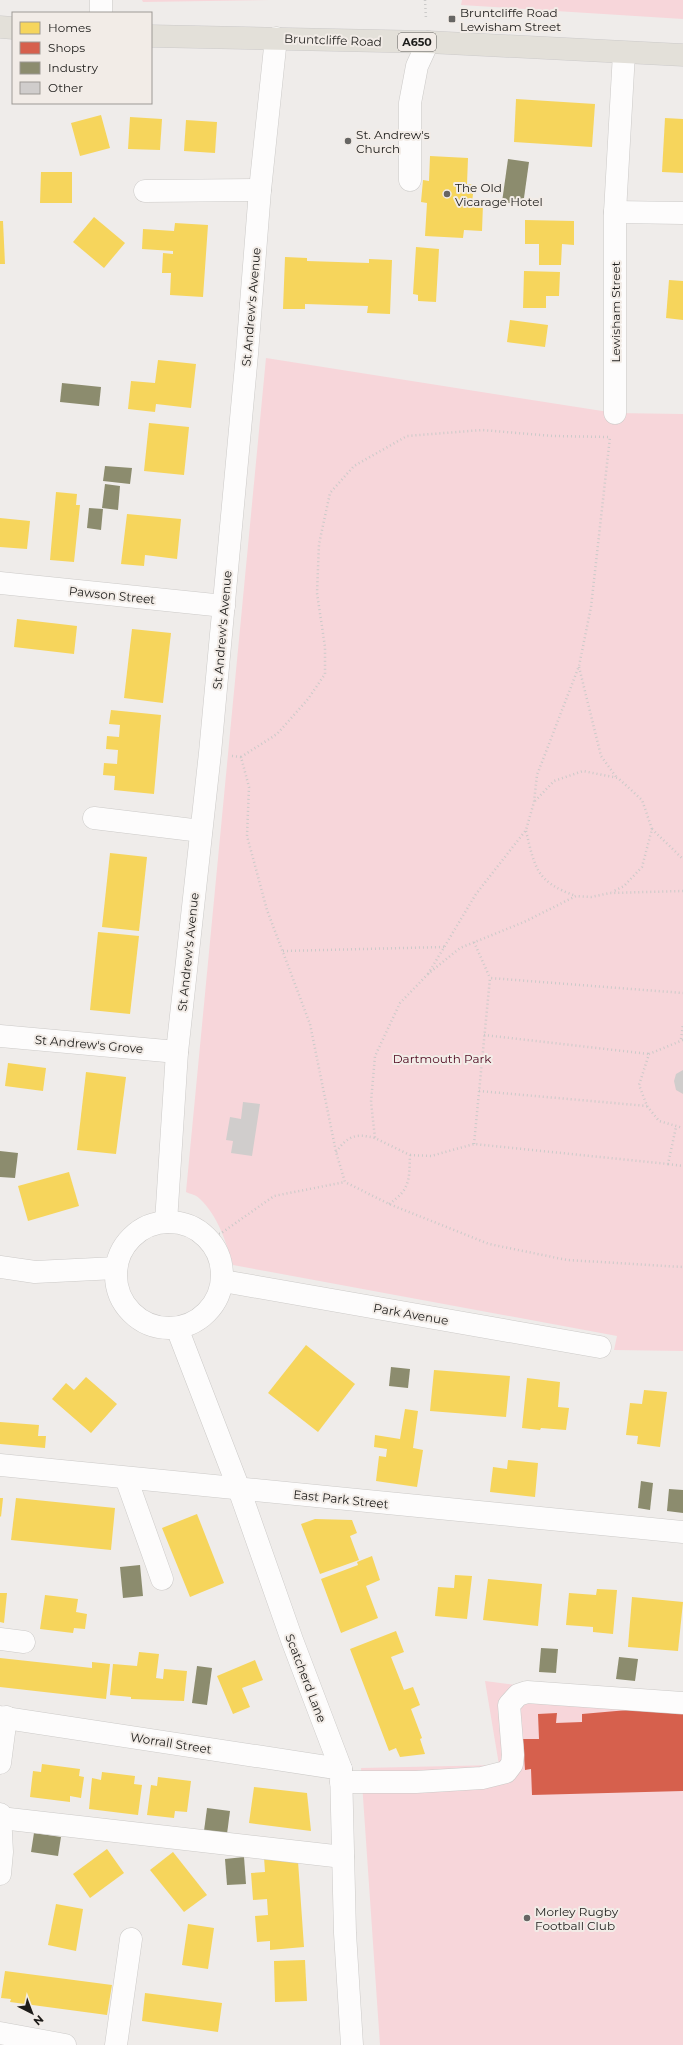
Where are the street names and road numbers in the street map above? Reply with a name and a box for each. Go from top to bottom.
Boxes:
street label: Bruntcliffe Road [284,31,382,49]
road number: A650 [398,33,436,51]
street label: St Andrew's Avenue [238,247,264,367]
street label: Lewisham Street [608,261,623,363]
street label: St Andrew's Avenue [209,570,235,690]
street label: Pawson Street [68,583,156,607]
street label: St Andrew's Avenue [174,892,202,1012]
street label: St Andrew's Grove [34,1032,144,1056]
street label: Park Avenue [372,1300,450,1328]
street label: East Park Street [293,1487,390,1511]
street label: Scatcherd Lane [282,1632,330,1724]
street label: Worrall Street [129,1729,213,1757]

